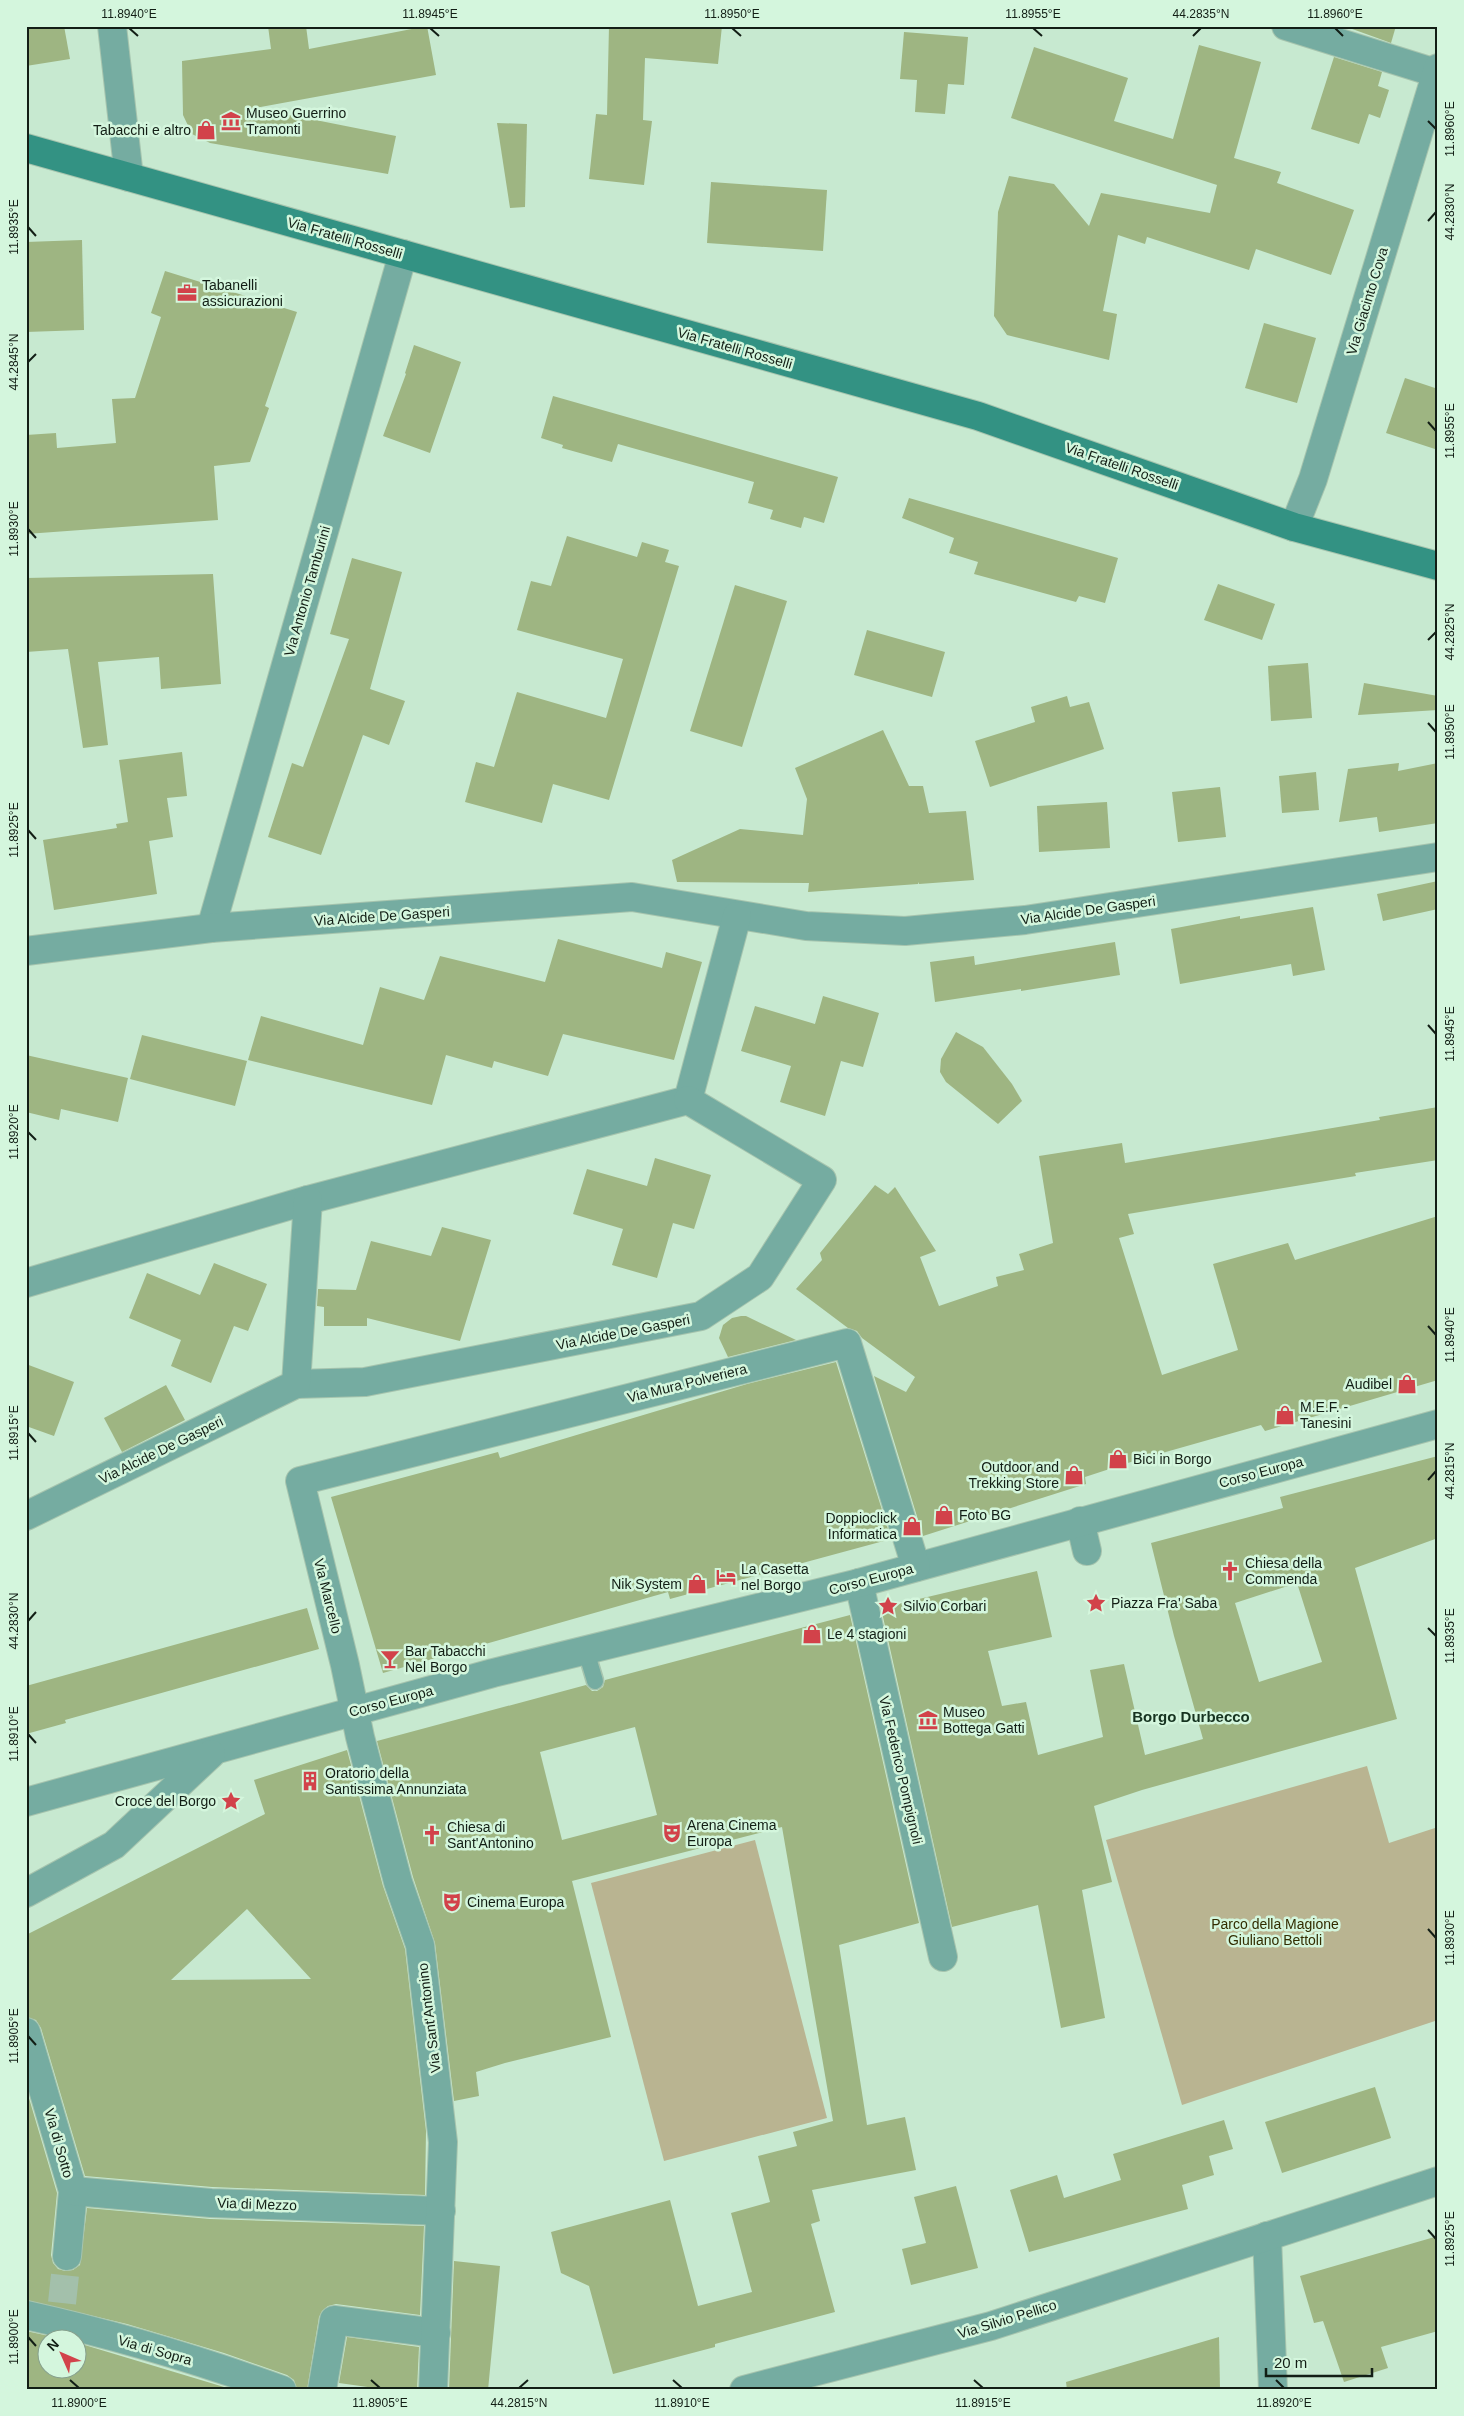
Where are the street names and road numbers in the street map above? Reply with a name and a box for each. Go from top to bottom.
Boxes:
street label: Via Fratelli Rosselli [286,214,404,262]
street label: Via Giacinto Cova [1343,245,1391,357]
street label: Via Fratelli Rosselli [676,324,794,372]
street label: Via Fratelli Rosselli [1063,439,1181,493]
street label: Via Antonio Tamburini [281,524,333,658]
street label: Via Alcide De Gasperi [1020,893,1156,927]
street label: Via Alcide De Gasperi [314,903,450,929]
street label: Via Alcide De Gasperi [555,1311,691,1353]
street label: Via Mura Polveriera [626,1360,749,1406]
street label: Via Alcide De Gasperi [96,1413,226,1487]
street label: Corso Europa [1217,1453,1305,1491]
street label: Via Marcello [311,1557,345,1635]
street label: Corso Europa [827,1560,915,1598]
street label: Corso Europa [347,1682,435,1720]
street label: Via Federico Pompignoli [876,1694,926,1846]
street label: Via Sant'Antonino [414,1962,444,2074]
street label: Via di Sotto [41,2106,77,2180]
street label: Via di Mezzo [217,2195,297,2213]
street label: Via Silvio Pellico [956,2296,1059,2342]
street label: Via di Sopra [116,2332,194,2368]

